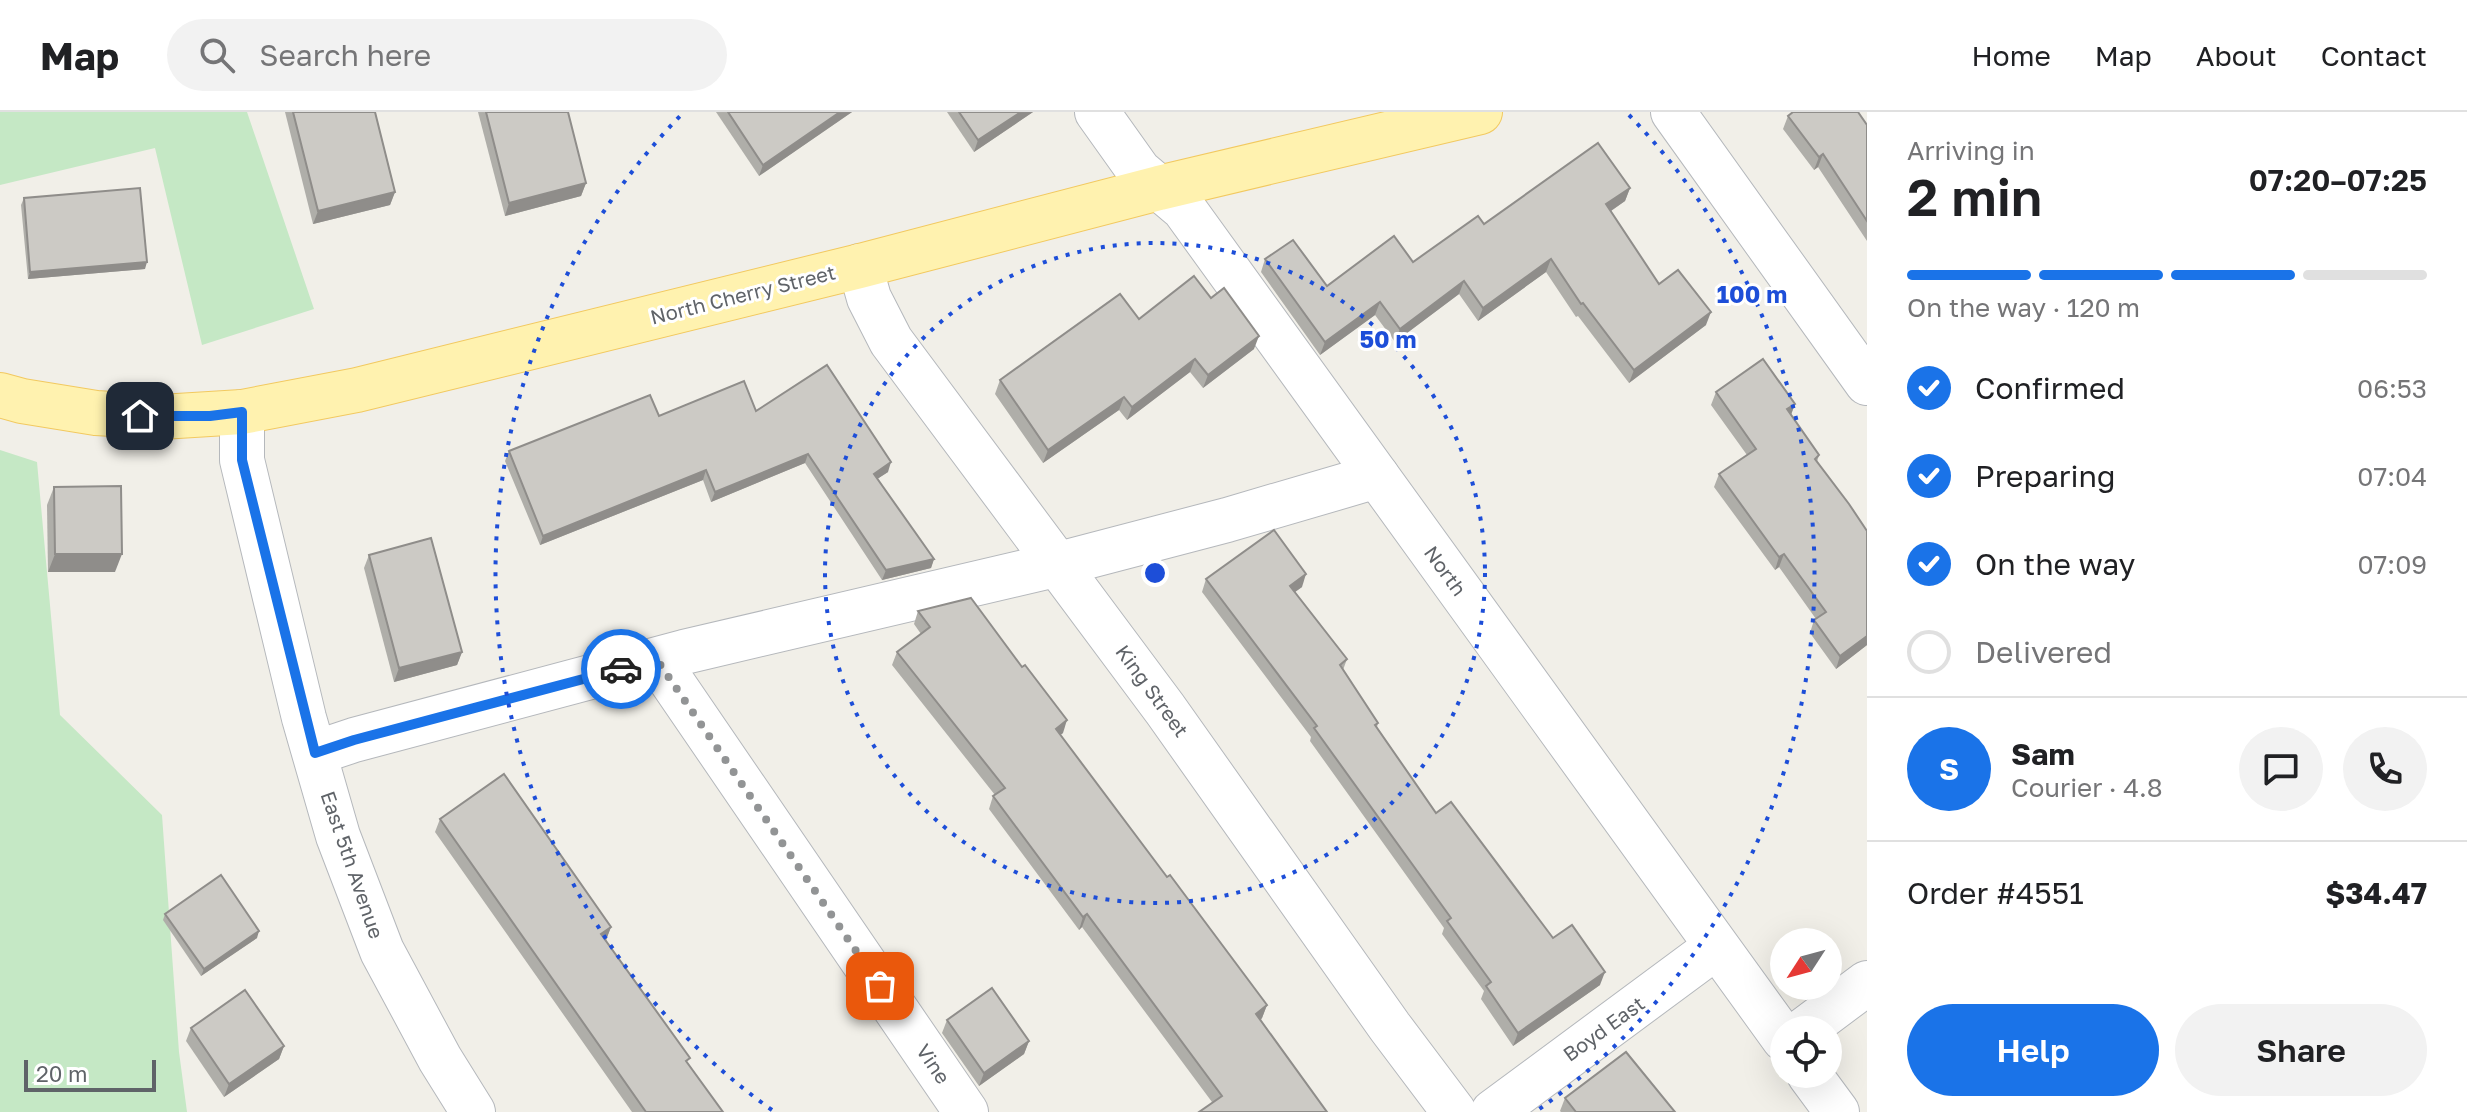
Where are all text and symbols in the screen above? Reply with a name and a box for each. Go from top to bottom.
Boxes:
search box [167,19,727,91]
text: Map [40,33,119,78]
icon: search [195,33,239,77]
text: Search here [259,37,431,73]
text: Home [1972,39,2051,72]
text: Map [2095,39,2152,72]
text: About [2196,39,2277,72]
text: Contact [2321,39,2427,72]
text: Arriving in [1907,135,2035,166]
text: 07:20–07:25 [2249,162,2427,198]
text: 2 min [1907,165,2042,227]
street label: North Cherry Street [648,259,838,329]
text: 100 m [1717,279,1787,308]
text: On the way · 120 m [1907,292,2140,323]
text: 50 m [1359,324,1417,353]
icon: check [1907,366,1951,410]
text: Confirmed [1975,370,2125,406]
text: 06:53 [2357,373,2427,404]
pin [106,382,174,450]
icon: home [118,394,162,438]
icon: check [1907,454,1951,498]
text: Preparing [1975,458,2116,494]
text: 07:04 [2357,461,2427,492]
street label: North [1420,541,1472,600]
icon: check [1907,542,1951,586]
text: On the way [1975,546,2135,582]
text: 07:09 [2357,549,2427,580]
centre of rings [1141,559,1169,587]
courier [581,629,661,709]
text: Delivered [1975,634,2112,670]
street label: King Street [1111,640,1194,741]
icon: car [599,647,643,691]
button: chat [2239,727,2323,811]
button: phone [2343,727,2427,811]
text: Sam [2011,736,2075,772]
text: S [1939,751,1959,787]
text: Courier · 4.8 [2011,772,2163,803]
street label: East 5th Avenue [316,788,389,942]
text: Order #4551 [1907,875,2084,911]
text: $34.47 [2325,875,2427,911]
north arrow [1770,928,1842,1000]
map controls [1770,928,1842,1088]
pin [846,952,914,1020]
icon: bag [858,964,902,1008]
street label: Boyd East [1558,991,1649,1066]
button: Help [1907,1004,2159,1096]
button: Share [2175,1004,2427,1096]
button: locate [1770,1016,1842,1088]
street label: Vine [912,1039,956,1088]
scale bar [24,1056,156,1092]
text: 20 m [36,1060,87,1087]

